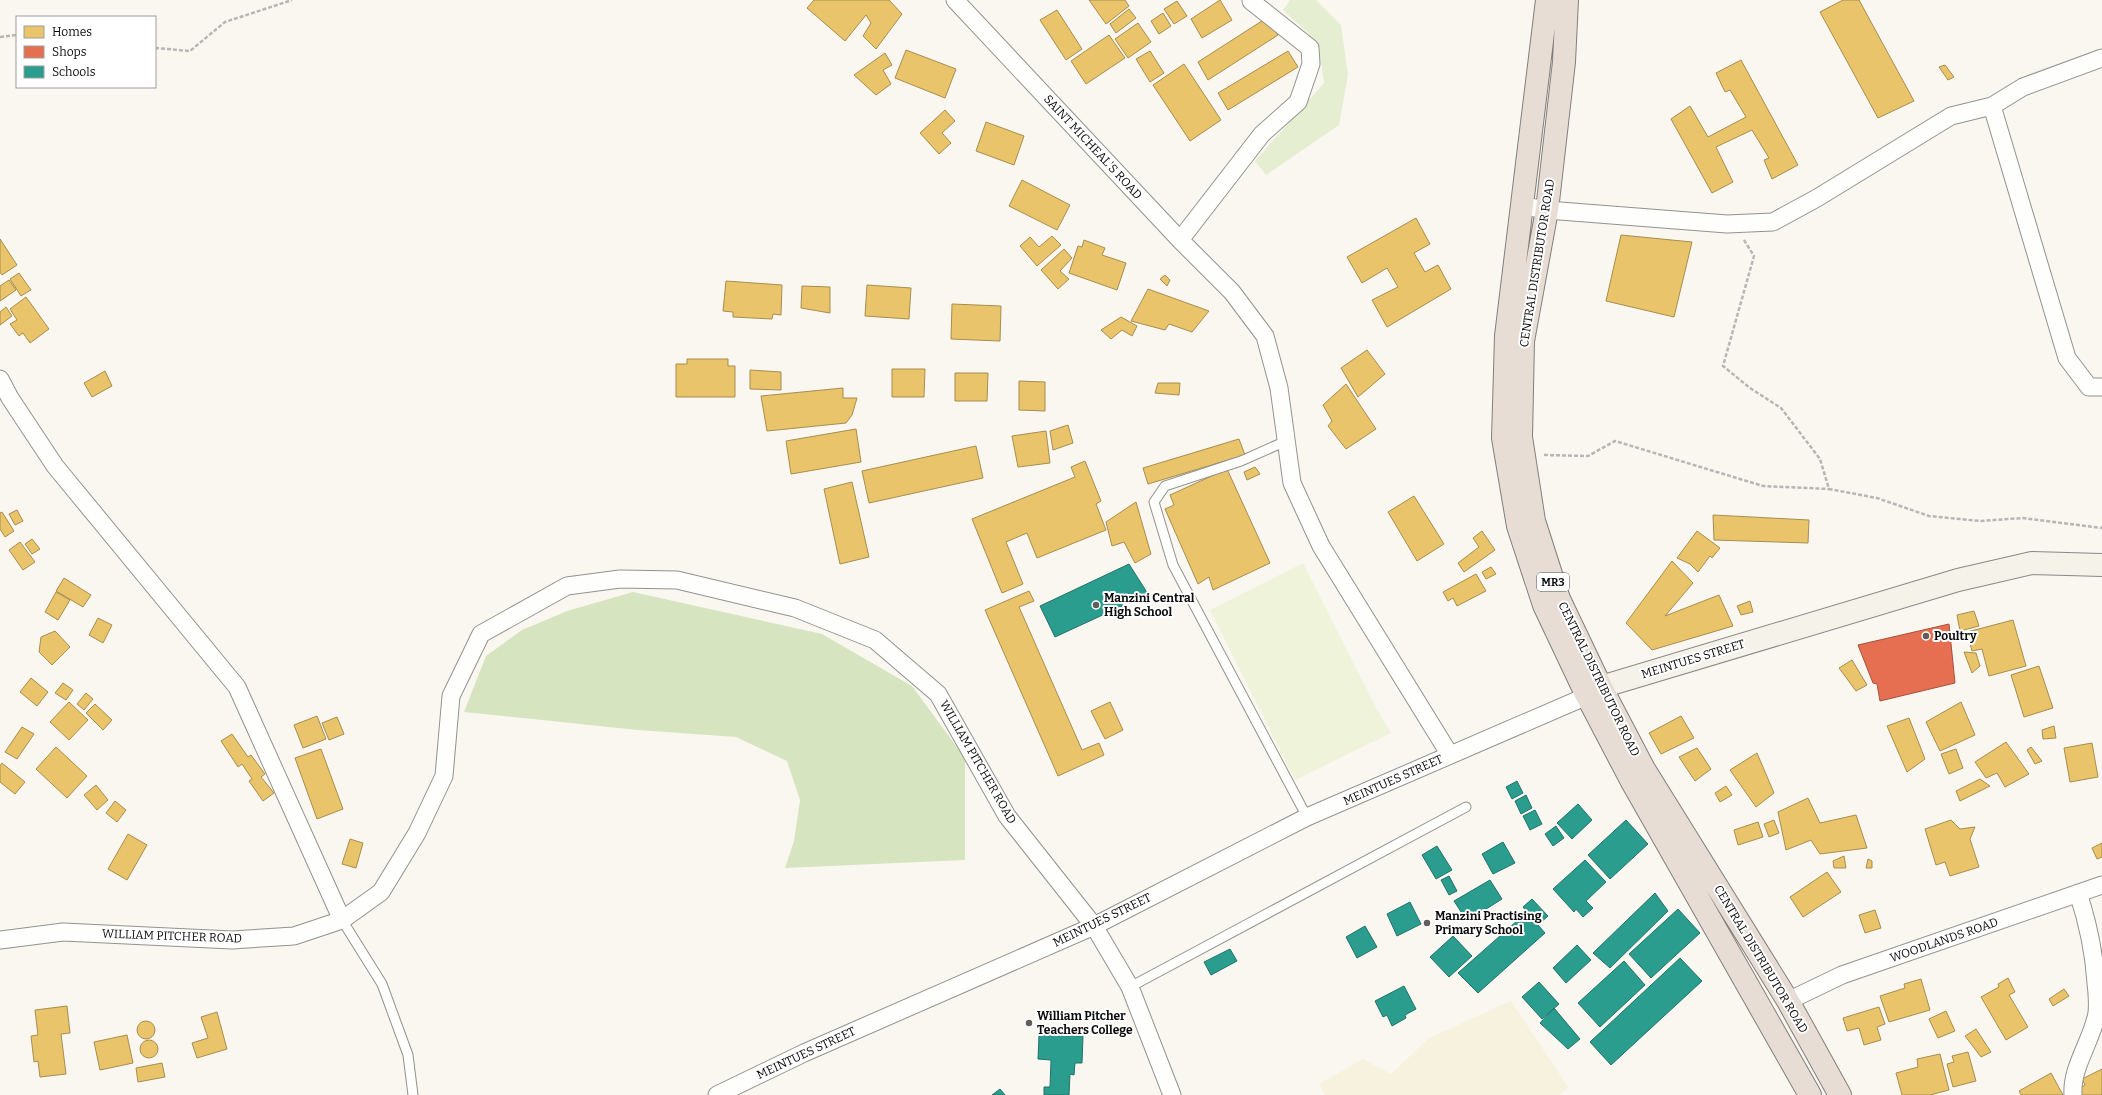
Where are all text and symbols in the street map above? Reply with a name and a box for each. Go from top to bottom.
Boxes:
legend [16,16,156,88]
text: Homes [52,25,92,39]
text: Shops [52,45,87,59]
text: Schools [52,65,96,79]
street label: SAINT MICHEAL'S ROAD [1041,92,1145,202]
street label: CENTRAL DISTRIBUTOR ROAD [1517,178,1557,348]
road number: MR3 [1537,573,1569,591]
place label: Manzini Central High School [1104,591,1195,619]
street label: CENTRAL DISTRIBUTOR ROAD [1555,599,1643,759]
marker: Manzini Central High School [1091,600,1101,610]
place label: Poultry [1934,629,1977,643]
marker: Poultry [1921,631,1931,641]
street label: MEINTUES STREET [1640,637,1746,681]
street label: WILLIAM PITCHER ROAD [937,698,1019,826]
street label: MEINTUES STREET [1341,752,1445,808]
street label: CENTRAL DISTRIBUTOR ROAD [1711,882,1811,1036]
street label: MEINTUES STREET [1051,890,1153,950]
place label: Manzini Practising Primary School [1435,909,1542,937]
street label: WOODLANDS ROAD [1888,915,2000,965]
marker: Manzini Practising Primary School [1422,918,1432,928]
street label: WILLIAM PITCHER ROAD [102,927,242,945]
place label: William Pitcher Teachers College [1037,1009,1133,1037]
marker: William Pitcher Teachers College [1024,1018,1034,1028]
street label: MEINTUES STREET [754,1024,858,1082]

